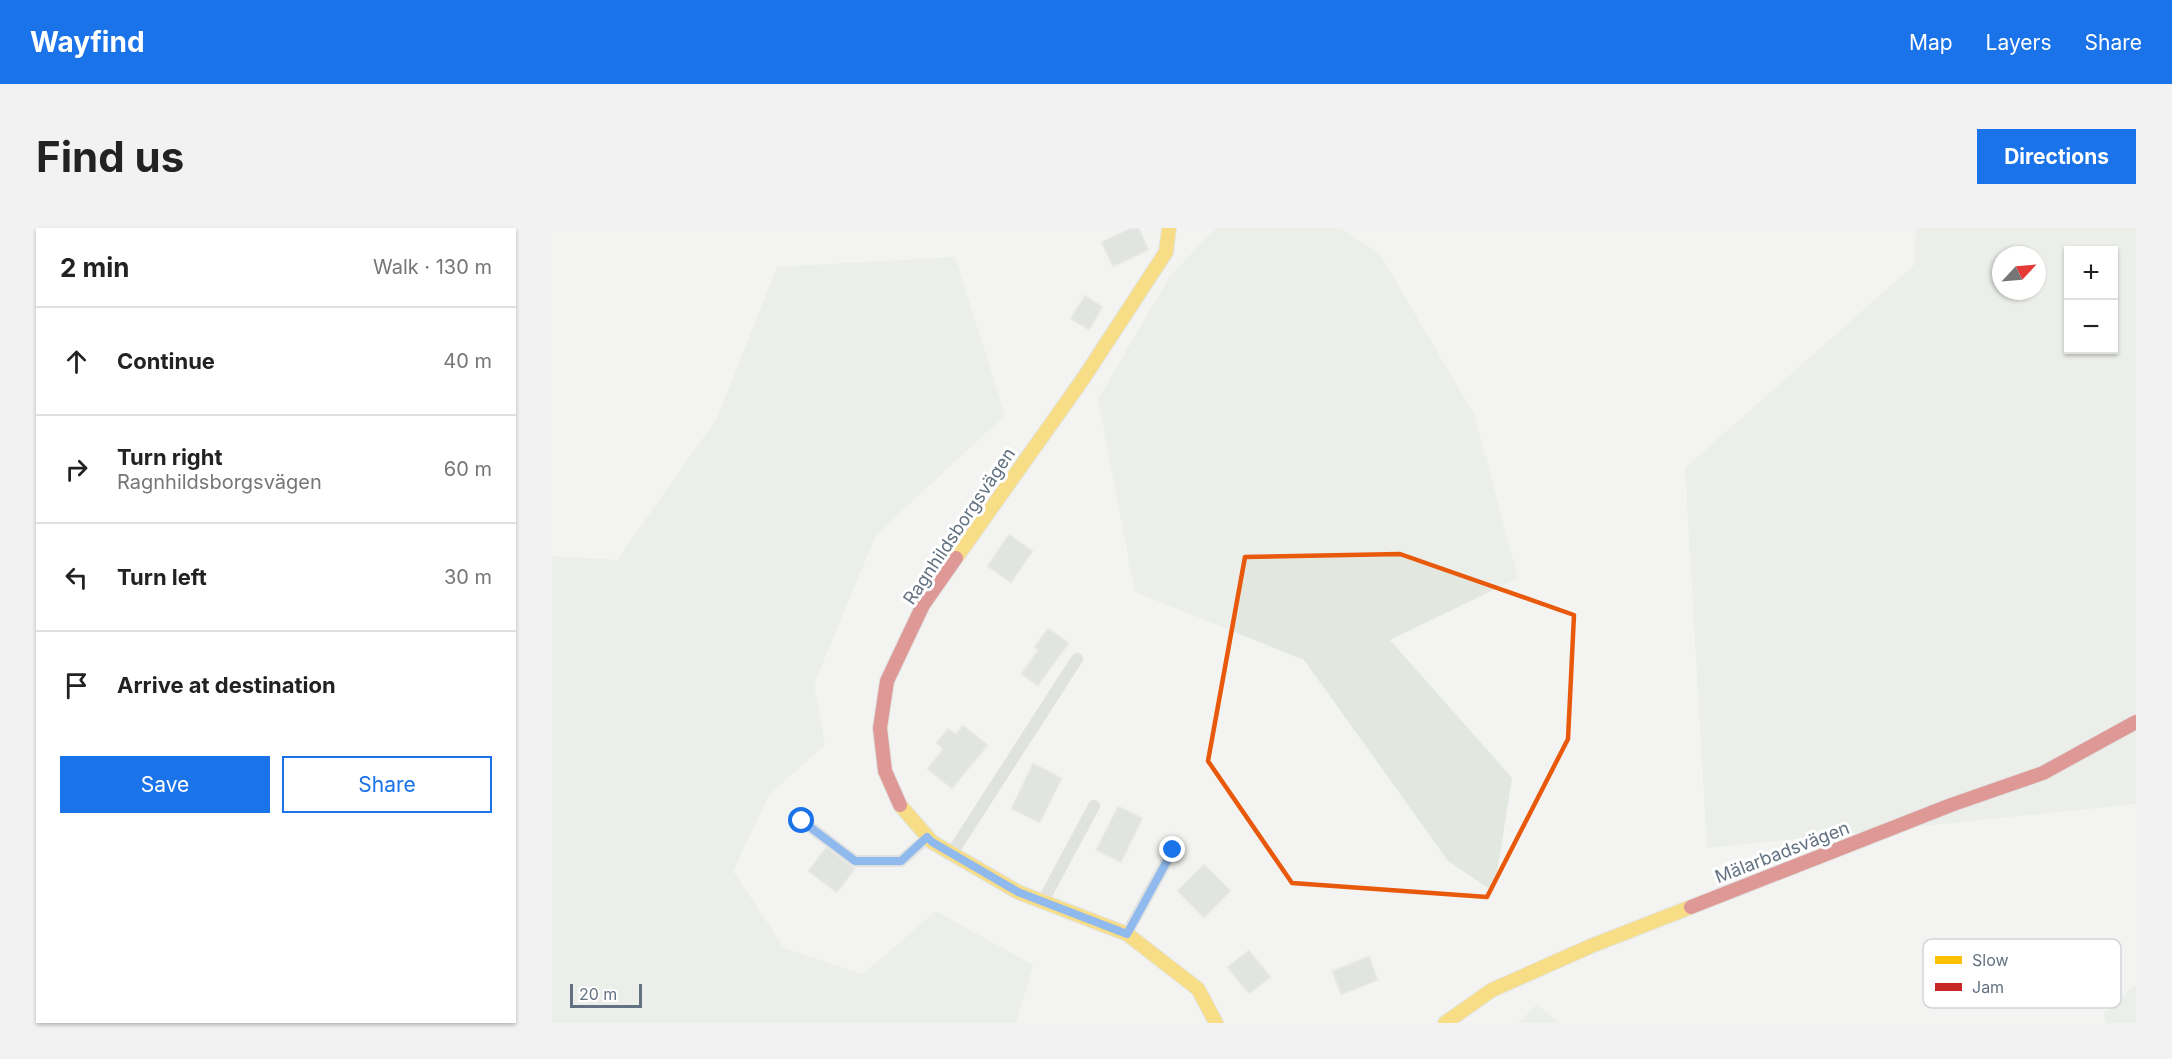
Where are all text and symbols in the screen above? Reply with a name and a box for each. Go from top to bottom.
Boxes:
text: Wayfind [30,25,145,59]
text: Map [1909,30,1953,55]
text: Layers [1986,30,2052,55]
text: Share [2085,30,2142,55]
button: Directions [1977,129,2136,184]
text: Find us [36,131,184,182]
north arrow [1992,246,2046,300]
map controls [2064,246,2118,354]
button: + [2064,246,2118,300]
text: 2 min [60,252,130,283]
text: Walk · 130 m [373,255,492,279]
button: − [2064,300,2118,354]
icon: ahead [60,345,93,378]
text: Continue [117,348,215,374]
text: 40 m [443,349,492,373]
text: Turn right [117,444,223,470]
street label: Ragnhildsborgsvägen [899,444,1019,608]
icon: right [60,453,93,486]
text: 60 m [444,457,492,481]
text: Ragnhildsborgsvägen [117,470,322,494]
icon: left [60,561,93,594]
text: Turn left [117,564,207,590]
text: 30 m [444,565,492,589]
icon: arrive [60,669,93,702]
text: Arrive at destination [117,672,336,698]
button: Save [60,756,270,813]
button: Share [282,756,492,813]
route start [788,807,814,833]
street label: Mälarbadsvägen [1712,817,1852,887]
route end [1159,836,1185,862]
legend [1923,939,2121,1008]
text: Slow [1972,950,2009,970]
text: Jam [1972,977,2004,997]
scale bar [570,981,642,1008]
text: 20 m [579,984,617,1004]

